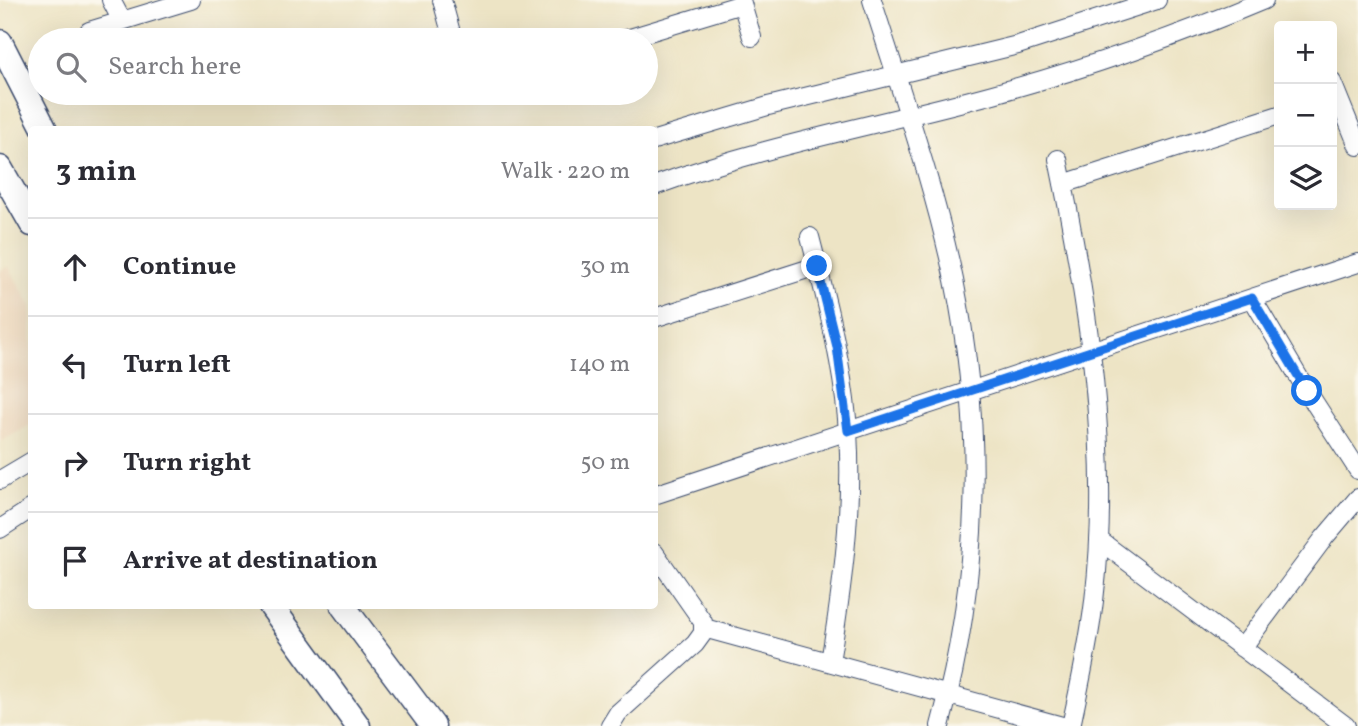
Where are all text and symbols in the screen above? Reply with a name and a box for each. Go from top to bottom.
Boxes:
map controls [1274,21,1337,210]
button: + [1274,21,1337,84]
search box [28,28,658,105]
icon: search [52,48,90,86]
text: Search here [108,49,241,85]
button: − [1274,84,1337,147]
button: layers [1274,147,1337,210]
text: 3 min [56,151,137,193]
text: Walk · 220 m [501,156,630,188]
icon: ahead [56,248,94,286]
text: Continue [123,249,236,285]
route end [801,250,832,281]
text: 30 m [580,251,630,283]
icon: left [56,346,94,384]
text: Turn left [123,347,231,383]
text: 140 m [569,349,630,381]
route start [1291,375,1322,406]
icon: right [56,444,94,482]
text: Turn right [123,445,251,481]
text: 50 m [581,447,630,479]
icon: arrive [56,542,94,580]
text: Arrive at destination [123,543,378,579]

